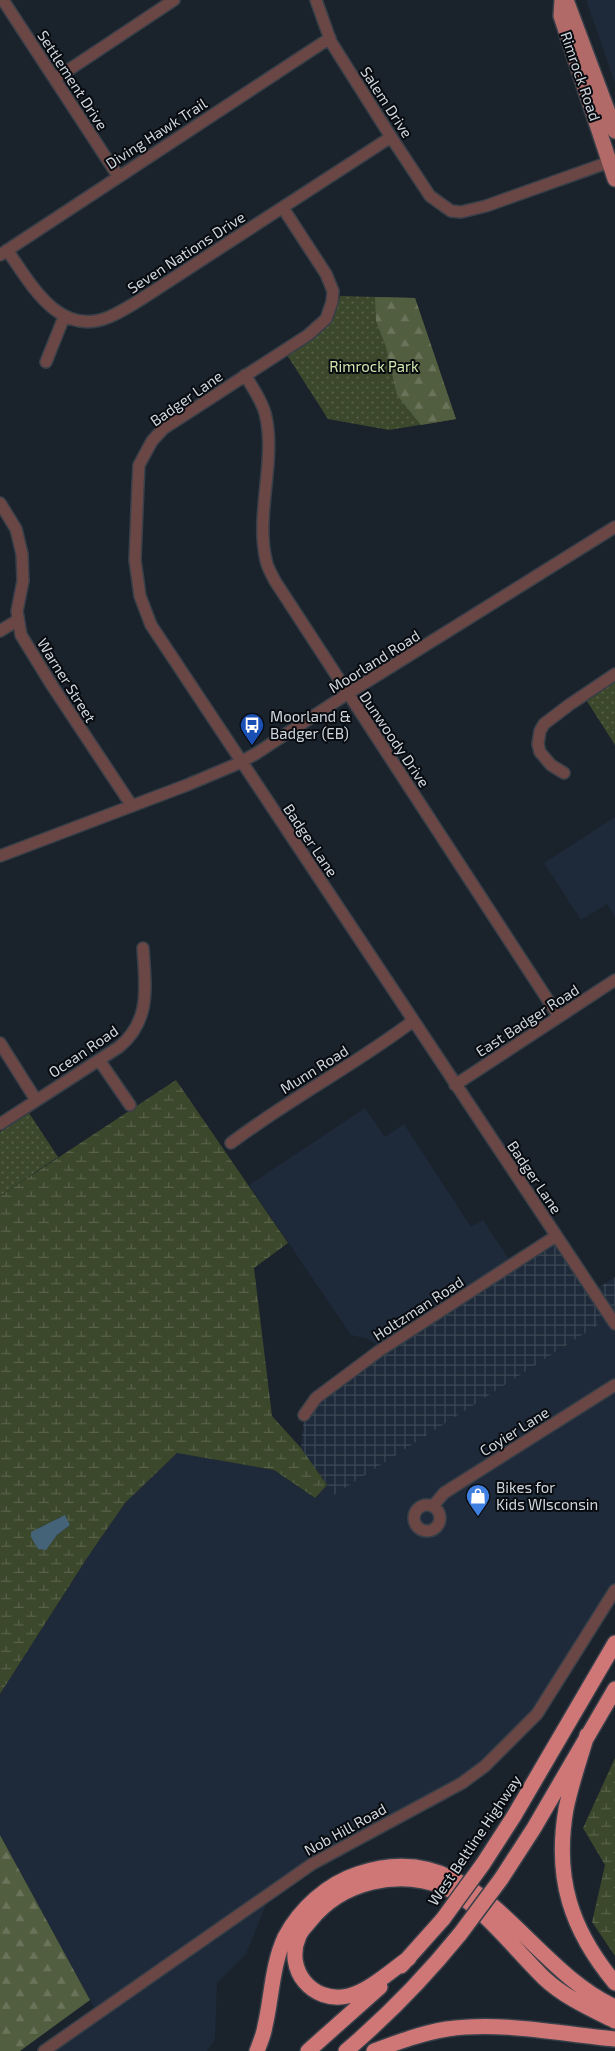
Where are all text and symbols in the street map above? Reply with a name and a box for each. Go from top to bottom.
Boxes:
street label: Settlement Drive [34,27,112,133]
street label: Rimrock Road [557,29,605,123]
street label: Salem Drive [357,63,417,141]
street label: Diving Hawk Trail [102,93,210,172]
street label: Seven Nations Drive [124,207,248,297]
park label: Rimrock Park [329,357,419,375]
street label: Badger Lane [146,366,226,430]
street label: Moorland Road [325,626,423,696]
street label: Warner Street [34,635,100,726]
street label: Dunwoody Drive [356,688,434,790]
place label: Moorland & Badger (EB) [270,707,351,742]
bus stop icon: Moorland & Badger (EB) [239,712,265,746]
street label: Badger Lane [280,800,342,880]
street label: East Badger Road [472,980,582,1060]
street label: Ocean Road [45,1021,121,1081]
street label: Munn Road [277,1041,351,1097]
street label: Badger Lane [504,1137,566,1217]
street label: Holtzman Road [369,1272,467,1344]
street label: Coyier Lane [476,1403,552,1459]
place label: Bikes for Kids WIsconsin [496,1478,598,1513]
shop icon: Bikes for Kids WIsconsin [465,1483,491,1517]
street label: West Beltline Highway [424,1771,524,1909]
street label: Nob Hill Road [301,1799,389,1859]

